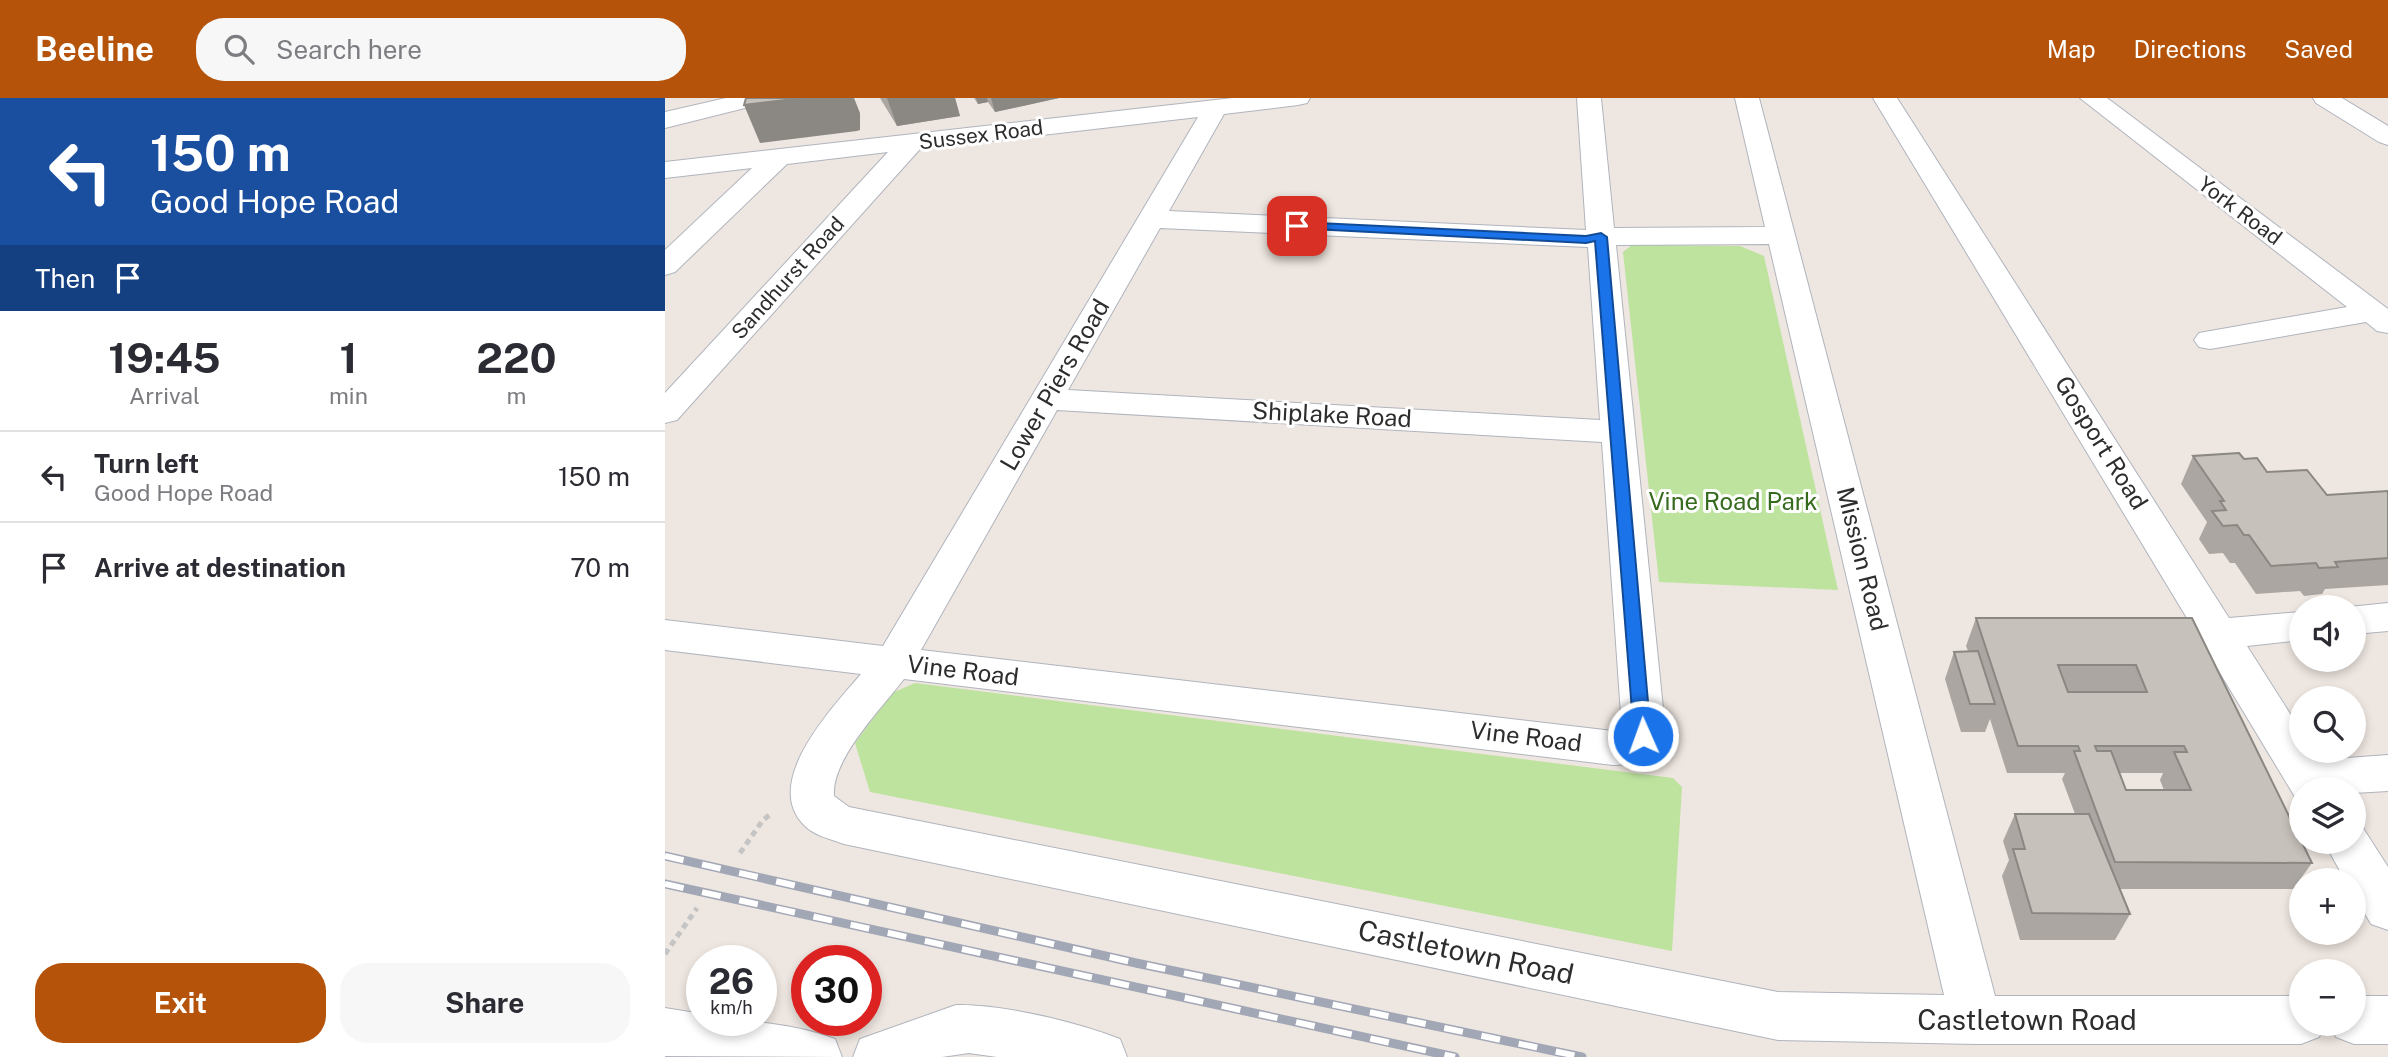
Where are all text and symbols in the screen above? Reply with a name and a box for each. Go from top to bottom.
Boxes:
search box [196,18,686,81]
text: Beeline [35,30,154,68]
icon: search [220,30,258,68]
text: Search here [276,34,422,65]
text: Map [2047,35,2096,63]
text: Directions [2134,35,2246,63]
text: Saved [2284,35,2353,63]
street label: Sussex Road [917,114,1045,155]
text: 150 m [150,124,291,182]
icon: left [35,126,126,217]
street label: York Road [2194,171,2287,250]
text: Good Hope Road [150,183,399,220]
pin [1267,196,1327,256]
icon: arrive [1278,207,1316,245]
street label: Sandhurst Road [726,211,849,344]
icon: arrive [109,259,147,297]
text: Then [35,263,95,294]
street label: Lower Piers Road [994,294,1114,475]
text: 19:45 [108,333,221,382]
text: 1 [339,333,357,382]
text: 220 [476,333,557,382]
street label: Gosport Road [2050,371,2154,514]
text: Arrival [129,382,200,409]
text: min [329,382,368,409]
text: m [507,382,526,409]
street label: Shiplake Road [1252,396,1413,432]
text: Turn left [94,448,199,479]
icon: left [35,458,73,496]
text: 150 m [558,461,630,492]
text: Good Hope Road [94,479,273,506]
street label: Mission Road [1832,484,1894,634]
park label: Vine Road Park [1648,487,1818,515]
icon: arrive [35,549,73,587]
text: Arrive at destination [94,552,346,583]
text: 70 m [570,552,630,583]
map controls [2289,595,2366,1036]
button: sound [2289,595,2366,672]
street label: Vine Road [906,649,1021,691]
button: search [2289,686,2366,763]
position arrow [1606,699,1680,773]
street label: Vine Road [1469,715,1584,757]
button: layers [2289,777,2366,854]
button: + [2289,868,2366,945]
street label: Castletown Road [1355,913,1577,990]
speed limit sign: 30 [791,945,882,1036]
button: − [2289,959,2366,1036]
text: 26 [709,961,754,1002]
button: Exit [35,963,326,1043]
button: Share [340,963,630,1043]
text: km/h [710,997,753,1018]
street label: Castletown Road [1917,1003,2137,1036]

